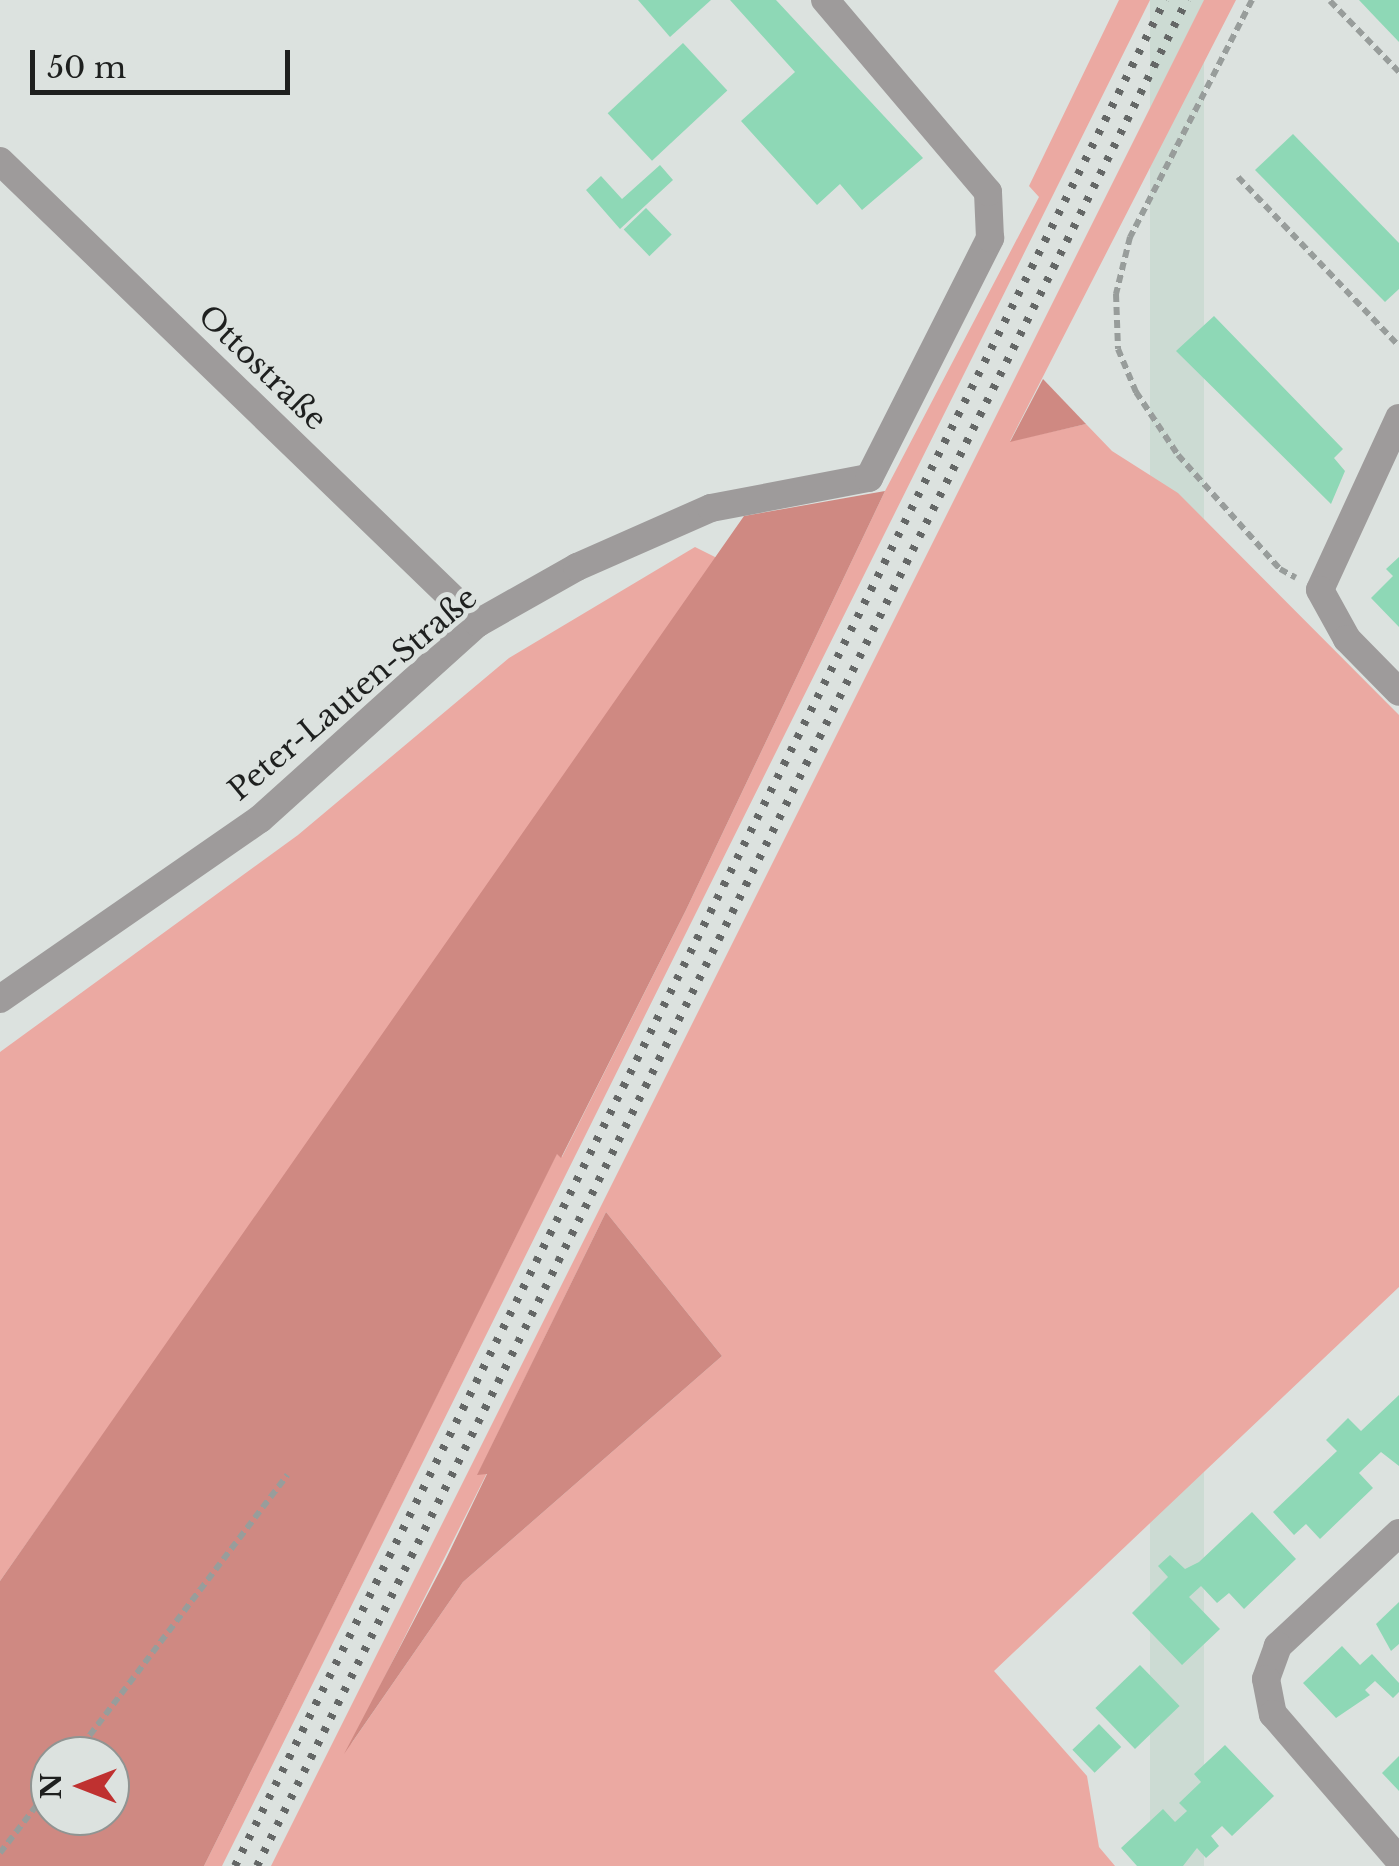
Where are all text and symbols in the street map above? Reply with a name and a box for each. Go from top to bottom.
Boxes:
scale bar [35,30,295,92]
text: 50 m [47,49,126,86]
street label: Ottostraße [190,298,334,438]
street label: Peter-Lauten-Straße [222,580,484,808]
north arrow [30,1736,130,1836]
text: N [34,1773,69,1799]

